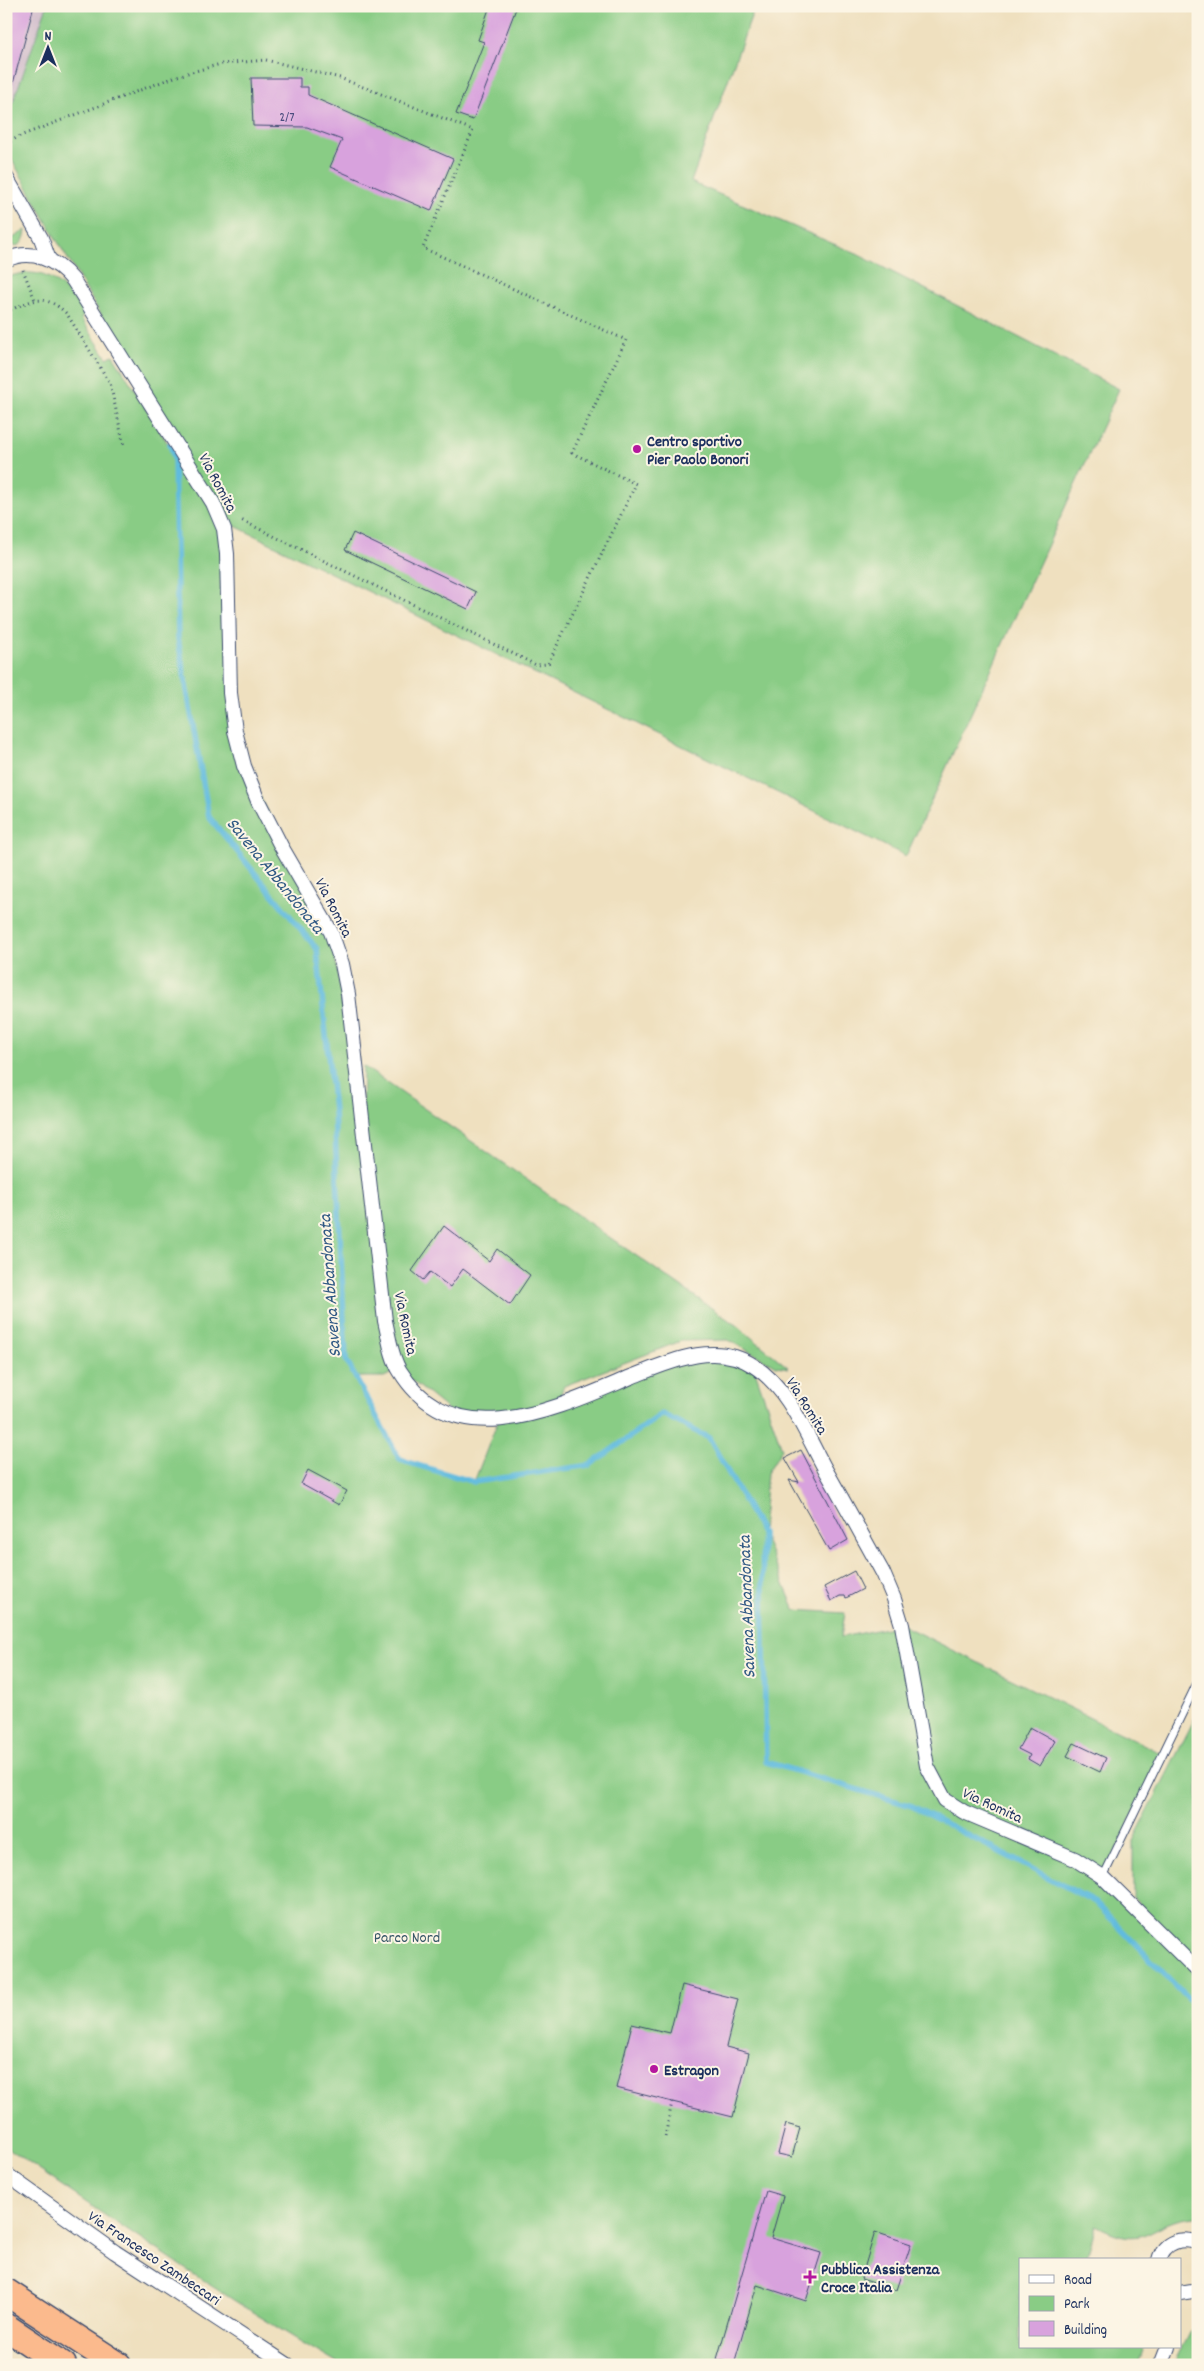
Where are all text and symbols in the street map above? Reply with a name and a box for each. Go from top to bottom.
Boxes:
north arrow [22,22,72,72]
text: N [45,27,52,47]
house number: 2/7 [279,108,295,128]
place label: Centro sportivo Pier Paolo Bonori [647,431,748,472]
marker: Centro sportivo Pier Paolo Bonori [631,443,643,455]
street label: Via Romita [192,449,242,517]
water label: Savena Abbandonata [219,813,330,941]
street label: Via Romita [308,874,358,942]
water label: Savena Abbandonata [314,1212,349,1358]
street label: Via Romita [387,1290,423,1358]
street label: Via Romita [779,1373,833,1440]
water label: Savena Abbandonata [733,1533,763,1679]
street label: Via Romita [958,1782,1026,1830]
park label: Parco Nord [374,1927,440,1950]
place label: Estragon [664,2060,719,2083]
marker: Estragon [648,2063,660,2075]
street label: Via Francesco Zambeccari [83,2206,225,2312]
legend [1019,2258,1182,2348]
place label: Pubblica Assistenza Croce Italia [821,2259,941,2300]
marker: Pubblica Assistenza Croce Italia [803,2270,817,2284]
text: Road [1064,2270,1092,2292]
text: Park [1064,2294,1090,2316]
text: Building [1064,2320,1107,2342]

